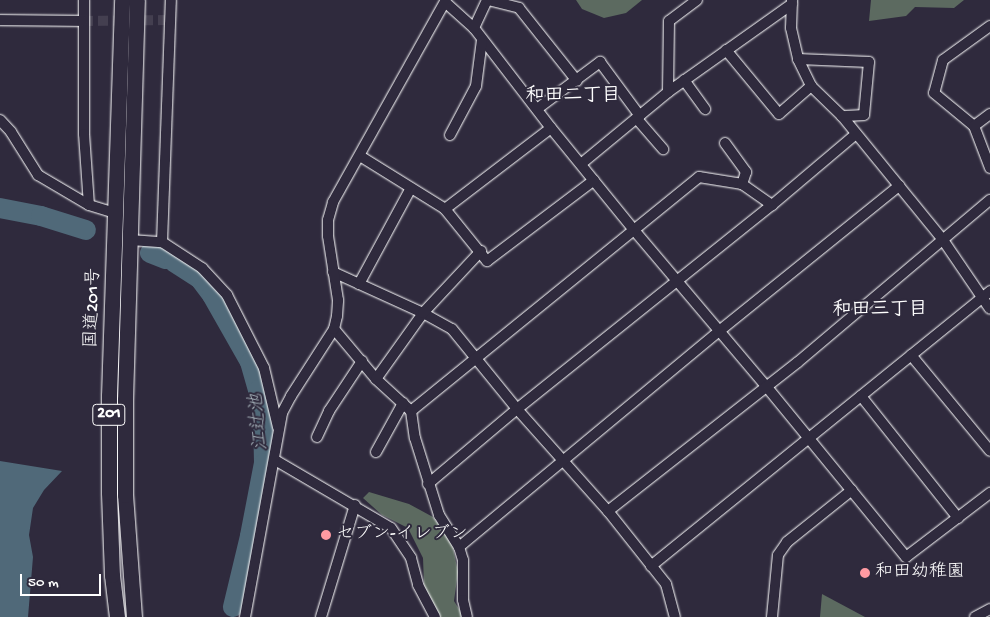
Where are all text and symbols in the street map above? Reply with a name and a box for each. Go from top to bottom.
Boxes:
district label: 和田二丁目 [526,86,620,108]
street label: 国道201号 [82,267,106,349]
district label: 和田三丁目 [833,300,927,322]
water label: 江辻池 [246,393,274,451]
road number: 201 [92,402,126,428]
place label: セブン-イレブン [336,524,468,546]
marker: セブン-イレブン [320,529,332,541]
place label: 和田幼稚園 [875,562,965,584]
scale bar [22,564,104,596]
marker: 和田幼稚園 [859,567,871,579]
text: 50 m [28,574,59,592]

